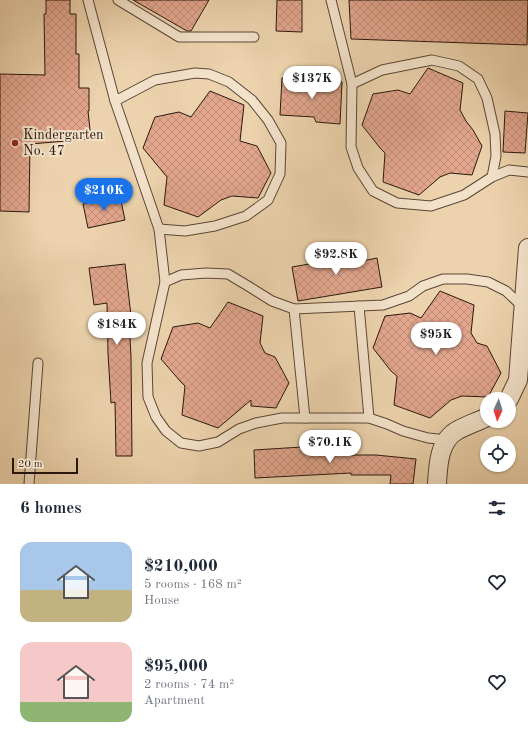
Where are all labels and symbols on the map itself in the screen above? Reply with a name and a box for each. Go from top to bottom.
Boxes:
pin: $137K [284,66,340,100]
place label: Kindergarten No. 47 [23,128,104,158]
marker: Kindergarten No. 47 [10,138,20,148]
pin: $210K [76,178,132,212]
pin: $92.8K [303,242,369,276]
pin: $184K [89,312,145,346]
pin: $95K [412,322,460,356]
north arrow [480,392,516,428]
pin: $70.1K [297,430,363,464]
scale bar [12,456,78,475]

